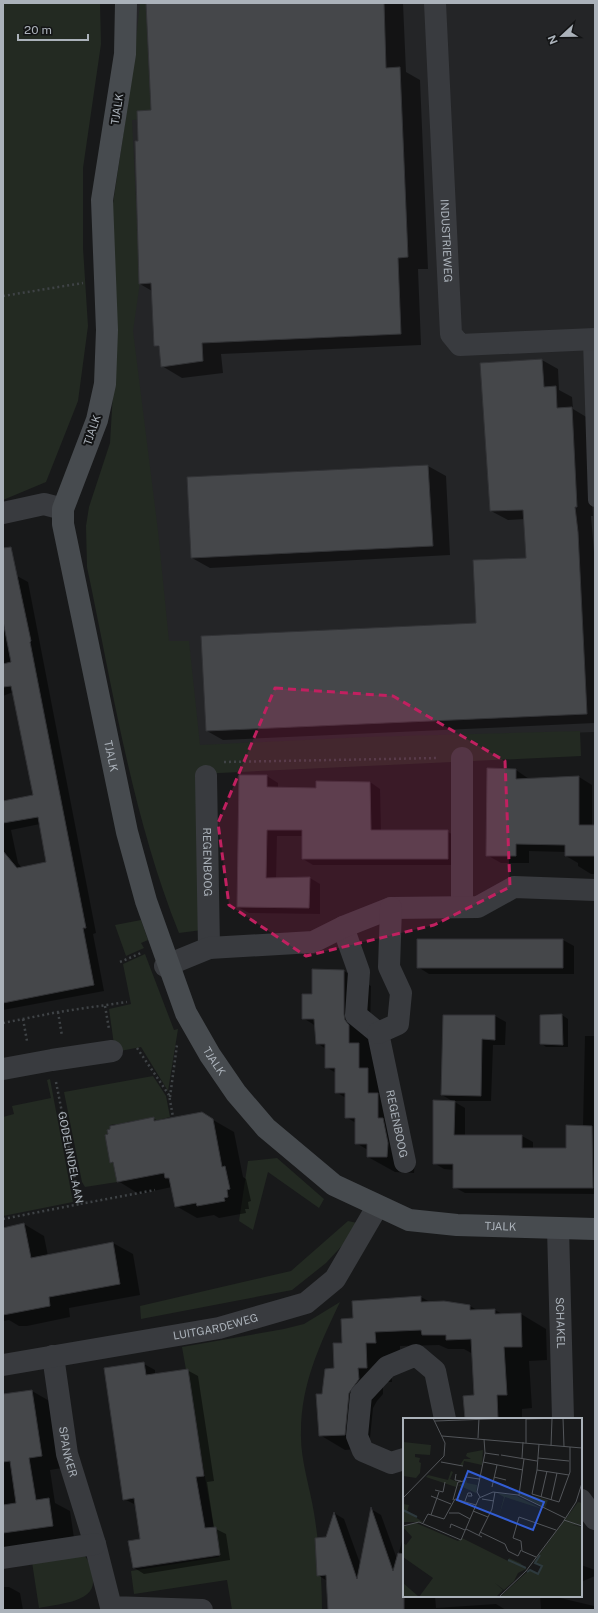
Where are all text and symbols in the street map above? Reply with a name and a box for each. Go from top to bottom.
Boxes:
scale bar [18,16,88,42]
north arrow [542,16,582,56]
text: 20 m [24,23,52,37]
text: N [546,34,560,46]
street label: TJALK [109,92,125,126]
street label: INDUSTRIEWEG [438,199,454,283]
street label: TJALK [81,413,103,447]
street label: TJALK [102,739,120,773]
street label: REGENBOOG [201,827,214,897]
street label: TJALK [201,1045,228,1078]
street label: REGENBOOG [384,1089,410,1159]
street label: GODELINDELAAN [56,1110,86,1205]
street label: TJALK [485,1220,517,1233]
street label: SCHAKEL [554,1297,567,1349]
street label: LUITGARDEWEG [172,1311,259,1342]
inset map [403,1418,582,1597]
street label: SPANKER [57,1426,80,1479]

